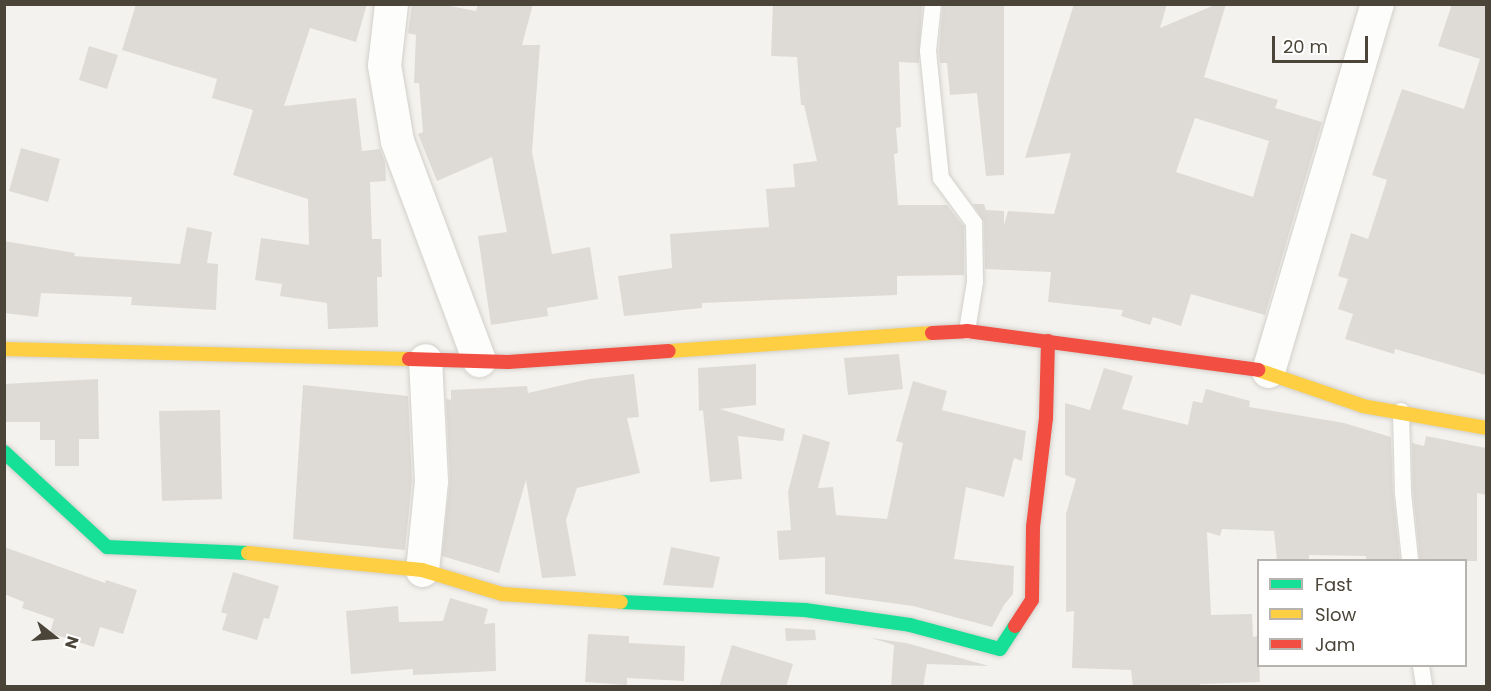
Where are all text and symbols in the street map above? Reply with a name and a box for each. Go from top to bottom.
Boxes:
scale bar [1275,24,1371,62]
text: 20 m [1283,34,1328,59]
legend [1257,559,1467,667]
text: Fast [1315,572,1352,597]
text: Slow [1315,602,1356,627]
north arrow [24,607,84,667]
text: Jam [1315,632,1355,657]
text: N [59,633,84,652]

